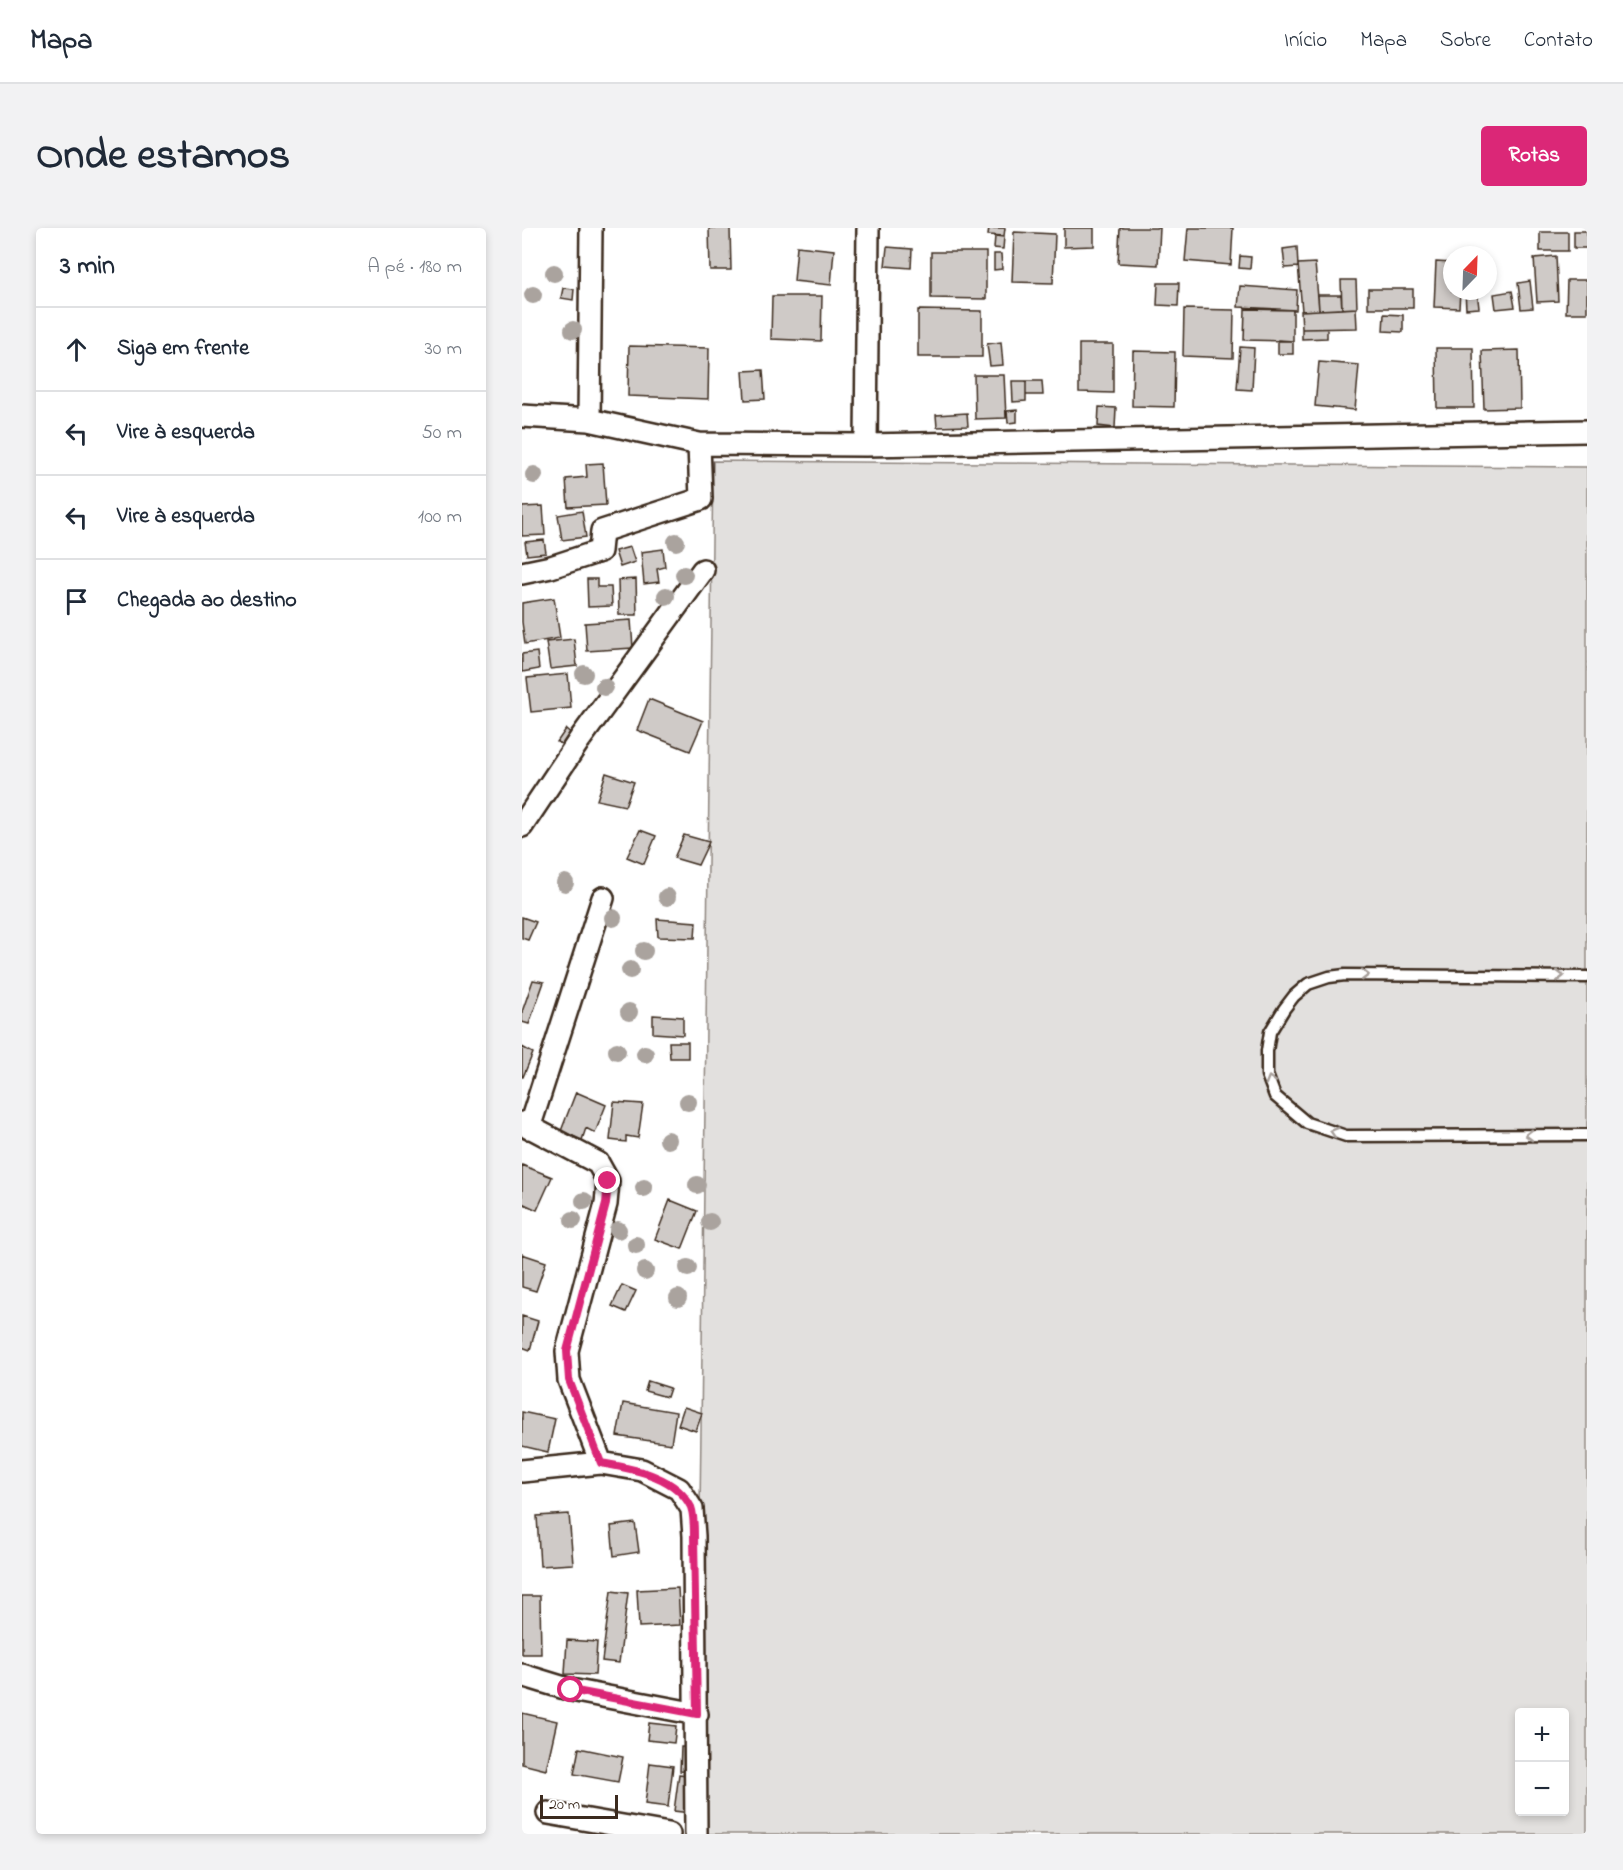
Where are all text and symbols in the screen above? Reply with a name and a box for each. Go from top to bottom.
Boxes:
text: Mapa [30,21,92,62]
text: Início [1284,26,1327,56]
text: Mapa [1360,26,1407,56]
text: Sobre [1440,26,1491,56]
text: Contato [1524,26,1593,56]
text: Onde estamos [36,126,290,187]
button: Rotas [1481,126,1587,186]
north arrow [1443,246,1497,300]
text: 3 min [60,248,115,286]
text: A pé · 180 m [368,253,462,282]
icon: ahead [60,333,93,366]
text: Siga em frente [117,333,249,365]
text: 30 m [425,335,462,364]
icon: left [60,417,93,450]
text: Vire à esquerda [117,417,255,449]
text: 50 m [421,419,462,448]
icon: left [60,501,93,534]
text: Vire à esquerda [117,501,255,533]
text: 100 m [418,503,462,532]
icon: arrive [60,585,93,618]
text: Chegada ao destino [117,585,297,617]
one-way arrow [1361,969,1370,981]
one-way arrow [1556,970,1565,982]
one-way arrow [1265,1075,1277,1086]
one-way arrow [1329,1127,1340,1139]
one-way arrow [1524,1129,1533,1141]
route end [594,1167,620,1193]
route start [557,1676,583,1702]
map controls [1515,1708,1569,1816]
button: + [1515,1708,1569,1762]
button: − [1515,1762,1569,1816]
scale bar [540,1792,618,1820]
text: 20 m [549,1793,580,1817]

